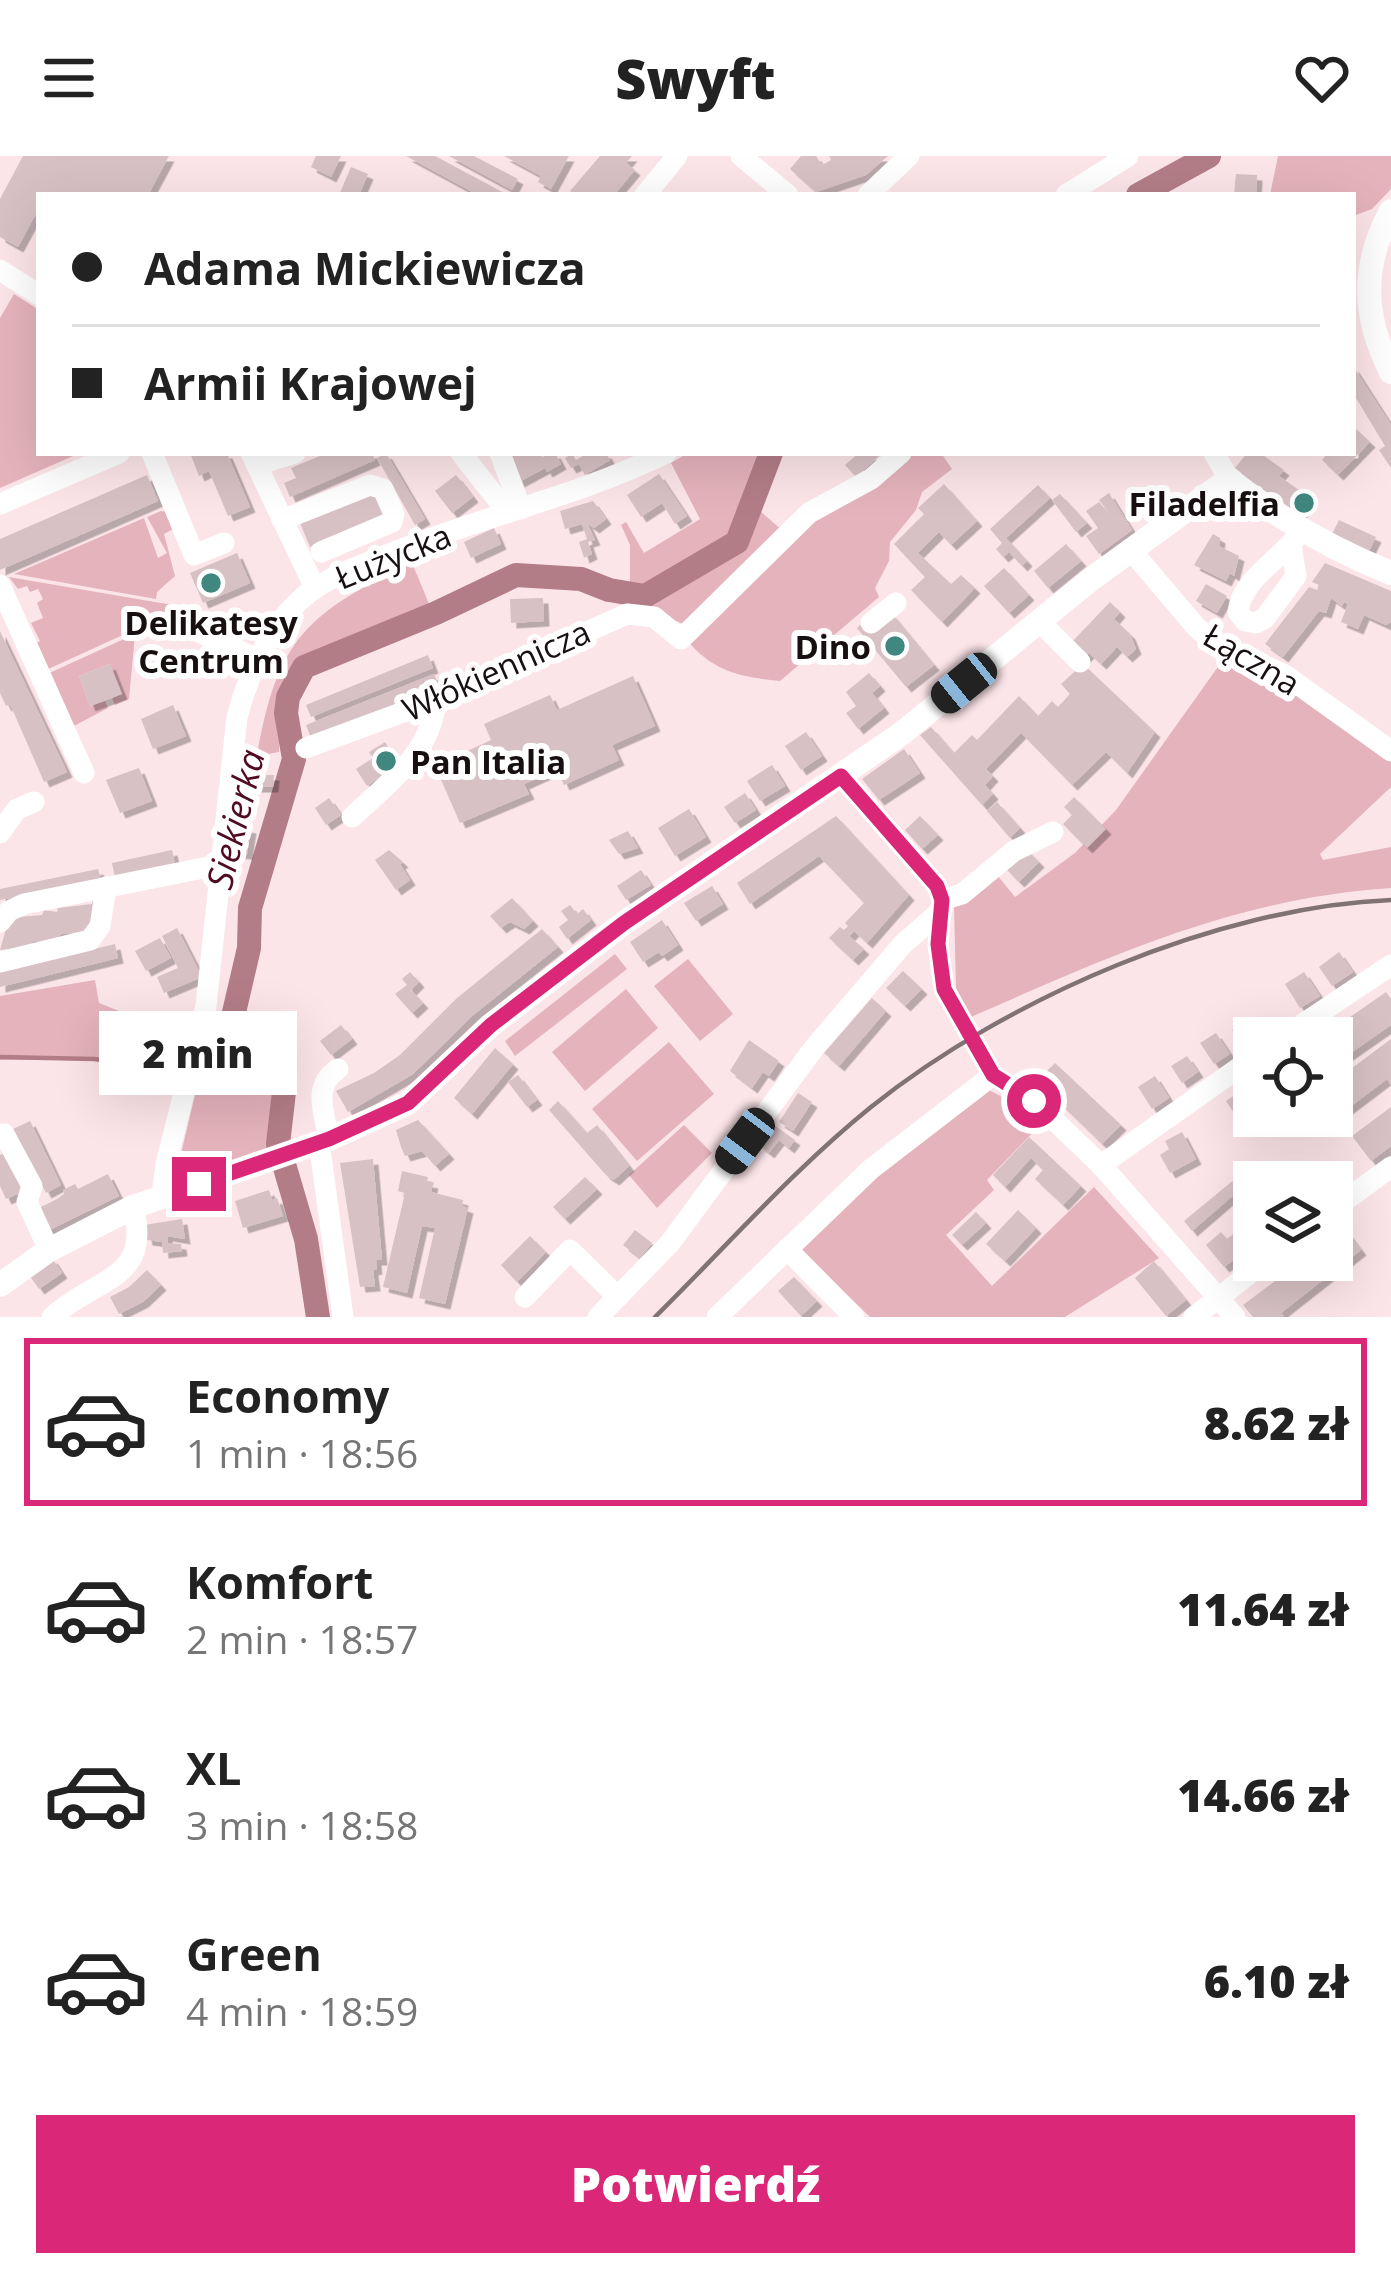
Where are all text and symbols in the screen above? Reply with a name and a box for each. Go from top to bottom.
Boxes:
text: Swyft [615,41,776,115]
icon: menu [36,45,102,111]
icon: heart [1289,45,1355,111]
text: Adama Mickiewicza [144,237,586,298]
text: Armii Krajowej [144,352,477,413]
place label: Filadelfia [1129,481,1280,526]
marker: Filadelfia [1291,490,1317,516]
street label: Łużycka [328,512,458,600]
marker: Delikatesy Centrum [198,570,224,596]
place label: Delikatesy Centrum [124,600,298,683]
street label: Włókiennicza [395,609,597,731]
street label: Łączna [1195,613,1309,705]
place label: Dino [794,624,871,669]
marker: Dino [882,633,908,659]
car [925,646,1003,720]
place label: Pan Italia [410,739,566,784]
water label: Siekierka [194,744,276,894]
marker: Pan Italia [373,748,399,774]
callout: 2 min [100,1010,298,1094]
map controls [1233,1017,1353,1281]
button: locate [1233,1017,1353,1137]
text: 2 min [143,1026,253,1079]
route start [1007,1074,1061,1128]
car [709,1101,781,1181]
route end [172,1157,226,1211]
button: layers [1233,1161,1353,1281]
text: Economy [186,1365,389,1426]
icon: car [42,1368,150,1476]
text: 8.62 zł [1204,1392,1349,1453]
text: 1 min · 18:56 [186,1426,418,1479]
text: Komfort [186,1551,373,1612]
icon: car [42,1554,150,1662]
text: 11.64 zł [1177,1578,1349,1639]
text: 2 min · 18:57 [186,1612,418,1665]
text: XL [186,1737,241,1798]
icon: car [42,1740,150,1848]
text: 14.66 zł [1177,1764,1349,1825]
text: 3 min · 18:58 [186,1798,418,1851]
text: Green [186,1923,322,1984]
icon: car [42,1926,150,2034]
text: 6.10 zł [1204,1950,1349,2011]
text: 4 min · 18:59 [186,1984,418,2037]
button: Potwierdź [36,2115,1355,2253]

